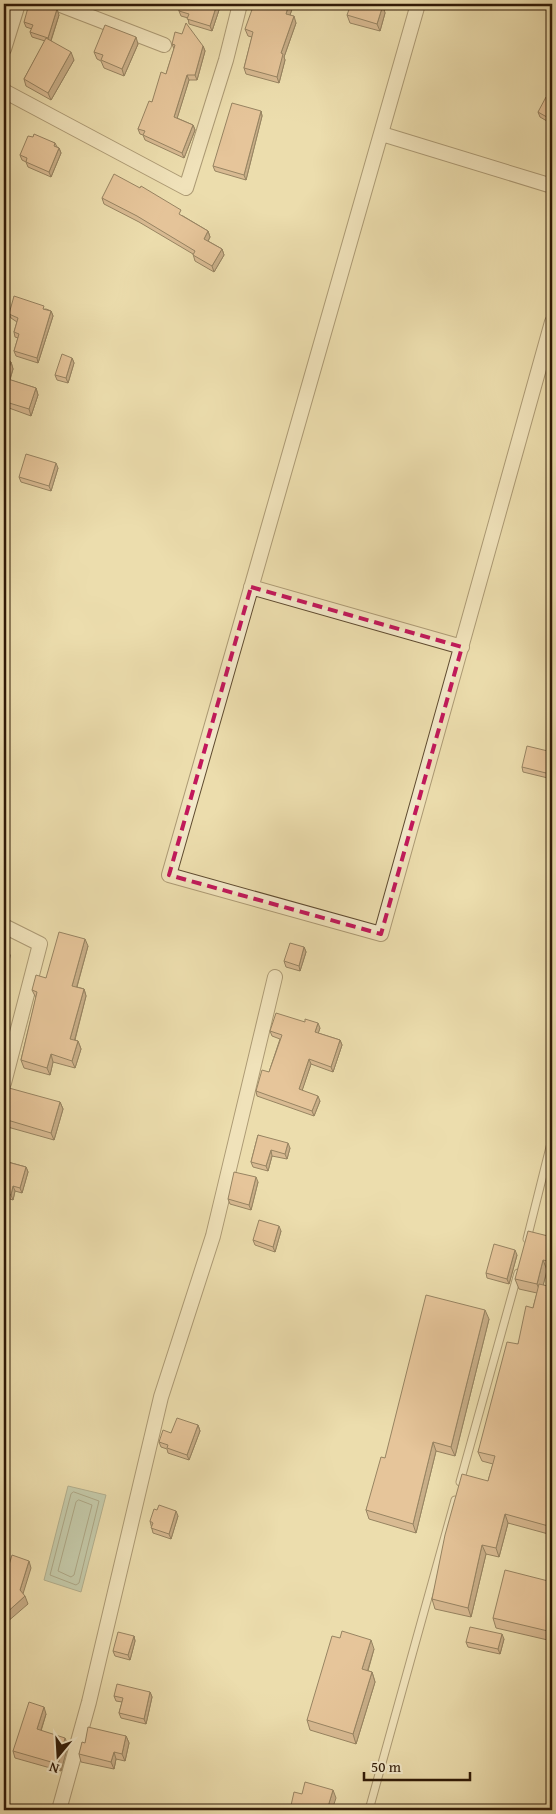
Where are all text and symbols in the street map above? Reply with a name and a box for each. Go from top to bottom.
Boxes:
north arrow [32,1732,82,1782]
scale bar [364,1749,470,1781]
text: 50 m [371,1756,402,1777]
text: N [46,1757,62,1779]

